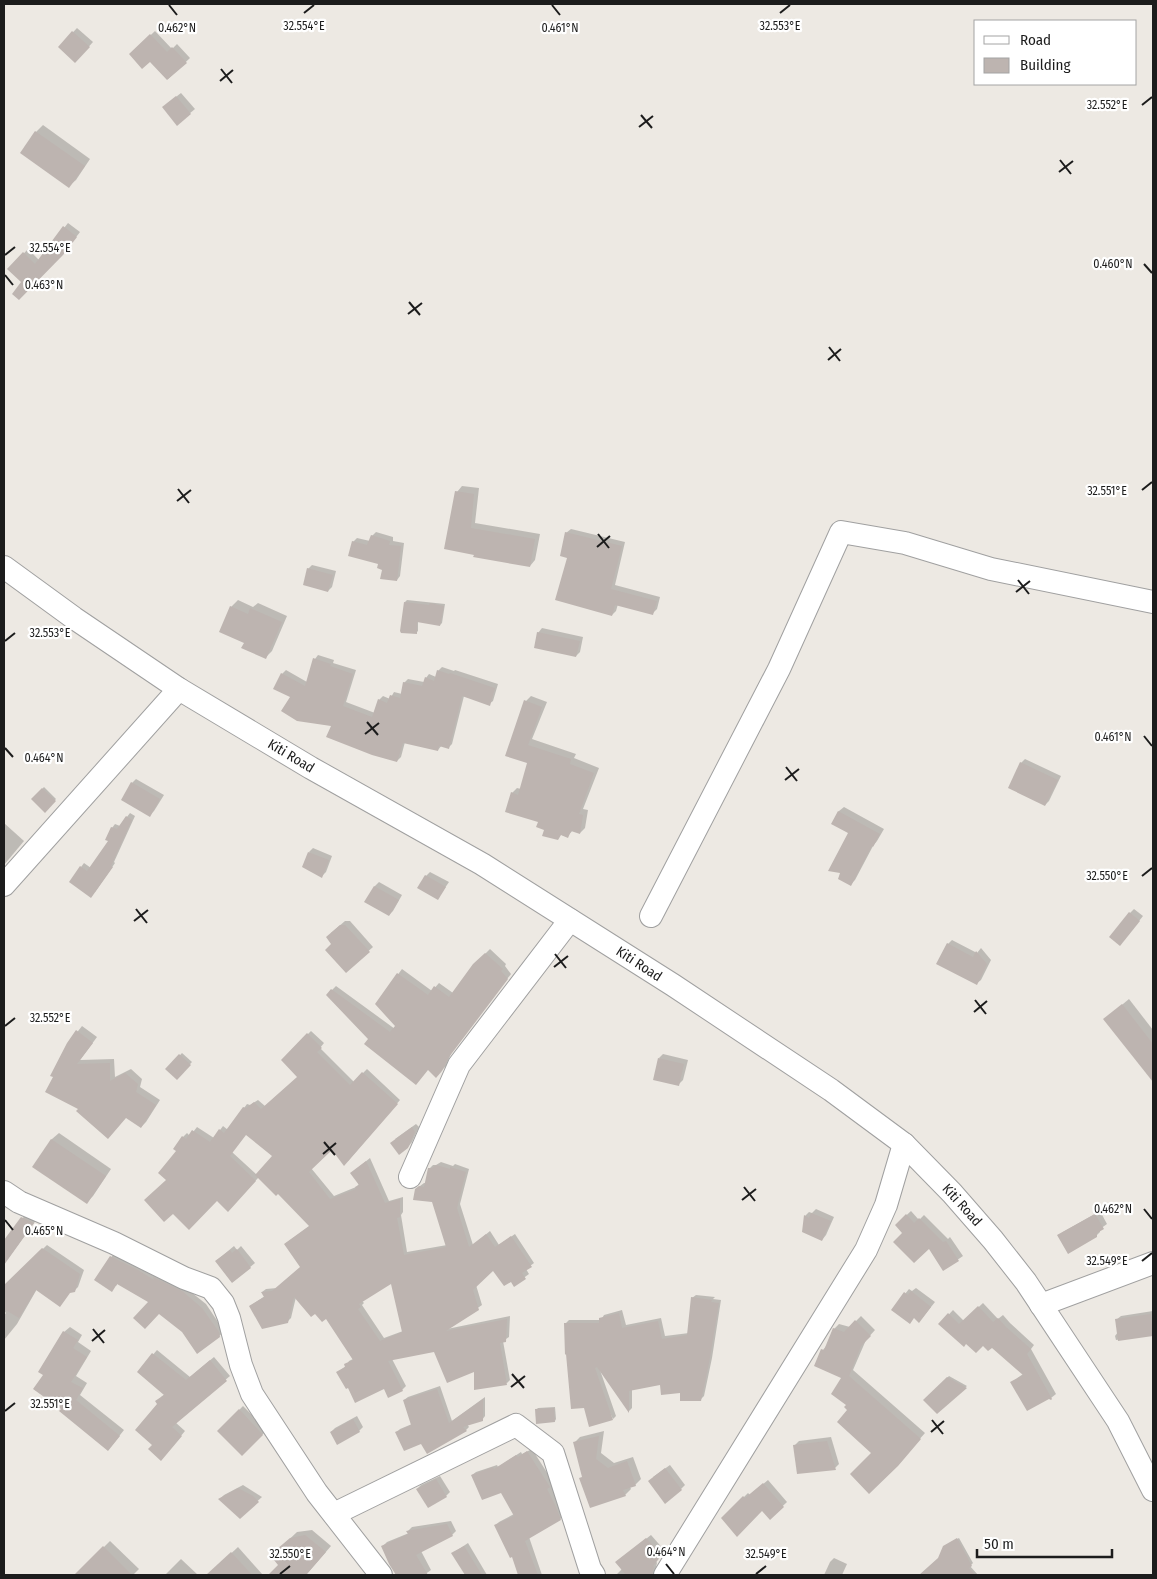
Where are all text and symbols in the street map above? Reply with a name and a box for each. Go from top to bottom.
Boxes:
text: 32.554°E [283,19,325,33]
text: 32.553°E [760,19,801,33]
legend [974,20,1137,85]
text: 0.462°N [158,21,196,35]
text: 0.461°N [541,21,579,35]
text: Road [1020,31,1051,49]
text: Building [1020,56,1071,74]
text: 32.552°E [1087,98,1128,112]
text: 32.554°E [29,241,71,255]
text: 0.460°N [1093,257,1133,271]
text: 0.463°N [25,278,63,292]
text: 32.551°E [1087,484,1127,498]
text: 32.553°E [30,626,71,640]
text: 0.461°N [1094,730,1132,744]
street label: Kiti Road [265,735,317,777]
text: 0.464°N [25,751,63,765]
text: 32.550°E [1086,869,1128,883]
street label: Kiti Road [613,943,665,985]
text: 32.552°E [30,1011,71,1025]
street label: Kiti Road [939,1180,985,1230]
text: 0.462°N [1094,1202,1132,1216]
text: 0.465°N [25,1224,63,1238]
text: 32.549°E [1086,1254,1128,1268]
text: 32.551°E [30,1397,70,1411]
scale bar [977,1526,1112,1558]
text: 50 m [984,1535,1014,1553]
text: 0.464°N [647,1545,685,1559]
text: 32.550°E [269,1547,311,1561]
text: 32.549°E [745,1547,787,1561]

